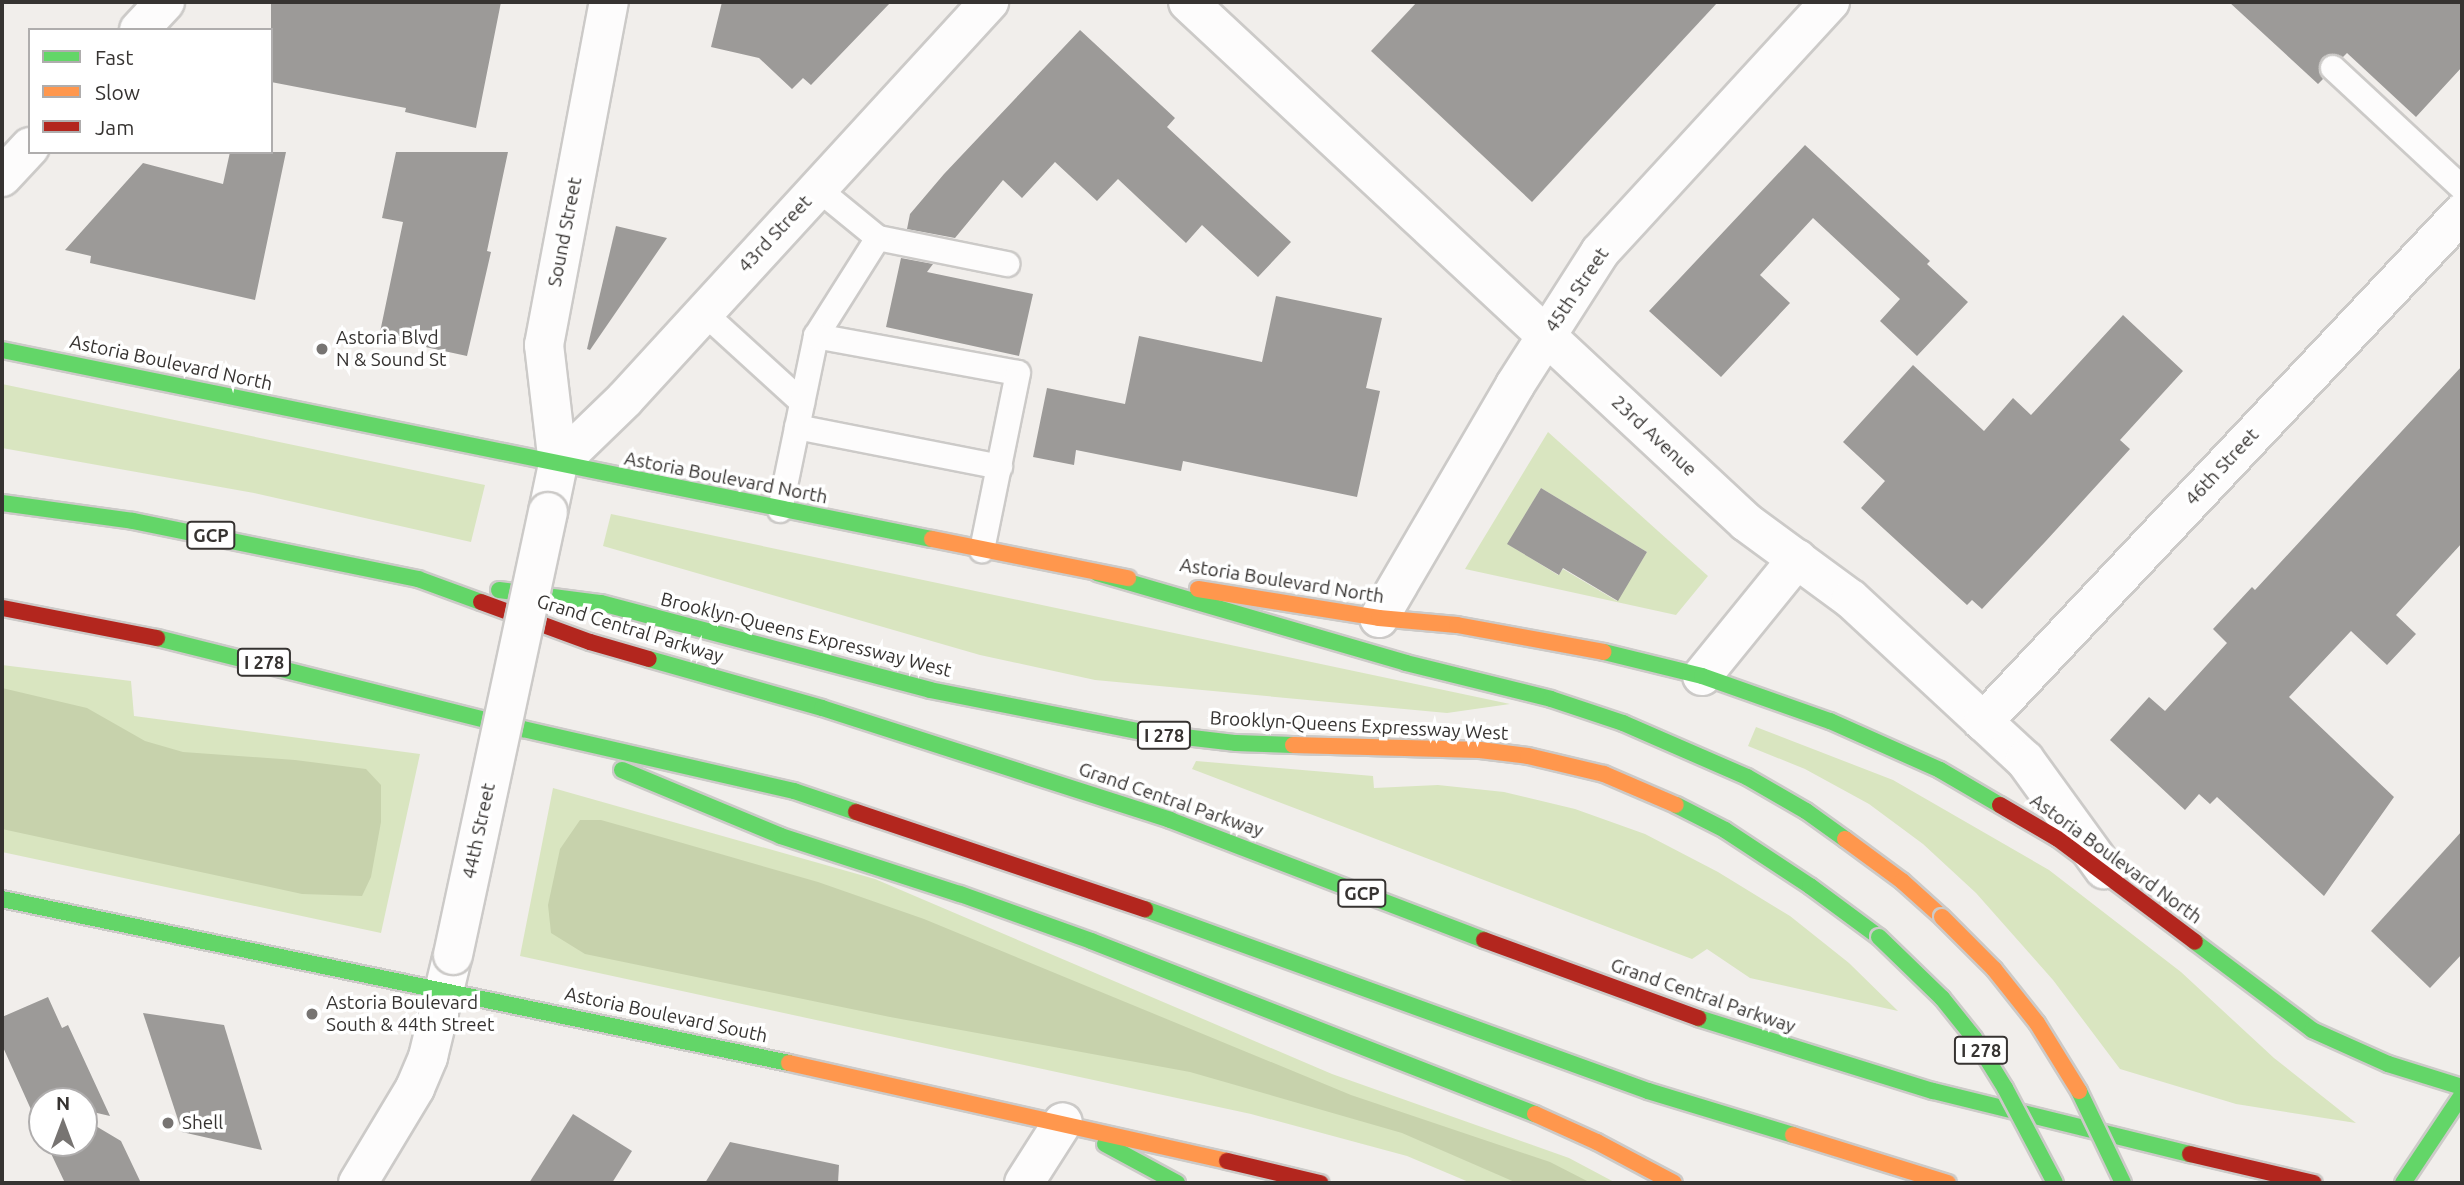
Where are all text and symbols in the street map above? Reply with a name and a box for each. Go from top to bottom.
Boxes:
legend [28,28,273,154]
text: Fast [95,45,133,69]
text: Slow [95,80,140,104]
text: Jam [95,115,134,139]
street label: Sound Street [543,175,587,289]
street label: 43rd Street [734,191,816,277]
street label: 45th Street [1540,243,1614,337]
place label: Astoria Blvd N & Sound St [336,327,446,371]
street label: Astoria Boulevard North [68,330,274,396]
marker: Astoria Blvd N & Sound St [314,341,330,357]
street label: 23rd Avenue [1607,391,1701,481]
street label: 46th Street [2181,424,2263,510]
street label: Astoria Boulevard North [622,447,830,509]
road number: GCP [185,520,237,550]
street label: Astoria Boulevard North [1178,554,1386,608]
street label: Brooklyn-Queens Expressway West [658,588,954,682]
street label: Grand Central Parkway [534,590,726,668]
road number: I 278 [236,648,292,676]
street label: Brooklyn-Queens Expressway West [1209,707,1509,745]
road number: I 278 [1136,720,1192,750]
street label: Grand Central Parkway [1076,758,1266,842]
street label: 44th Street [458,781,500,881]
street label: Astoria Boulevard North [2026,789,2206,929]
road number: GCP [1336,878,1388,908]
street label: Grand Central Parkway [1608,954,1798,1038]
street label: Astoria Boulevard South [563,982,769,1048]
place label: Astoria Boulevard South & 44th Street [326,992,495,1036]
marker: Astoria Boulevard South & 44th Street [304,1006,320,1022]
road number: I 278 [1953,1036,2009,1064]
north arrow [28,1087,98,1157]
text: N [56,1092,70,1114]
place label: Shell [182,1112,223,1134]
marker: Shell [160,1115,176,1131]

